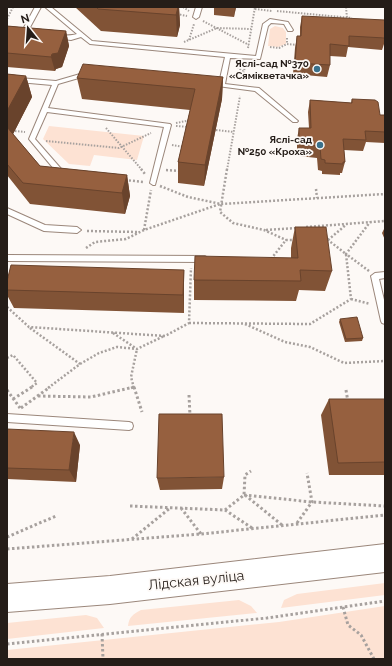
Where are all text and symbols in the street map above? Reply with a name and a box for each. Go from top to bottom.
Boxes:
north arrow [8,8,48,48]
text: N [19,11,31,26]
place label: Яслі-сад №370 «Сямікветачка» [229,58,310,81]
marker: Яслі-сад №370 «Сямікветачка» [312,64,322,74]
place label: Яслі-сад №250 «Кроха» [237,134,313,157]
marker: Яслі-сад №250 «Кроха» [315,140,325,150]
street label: Лідская вуліца [147,567,245,593]

